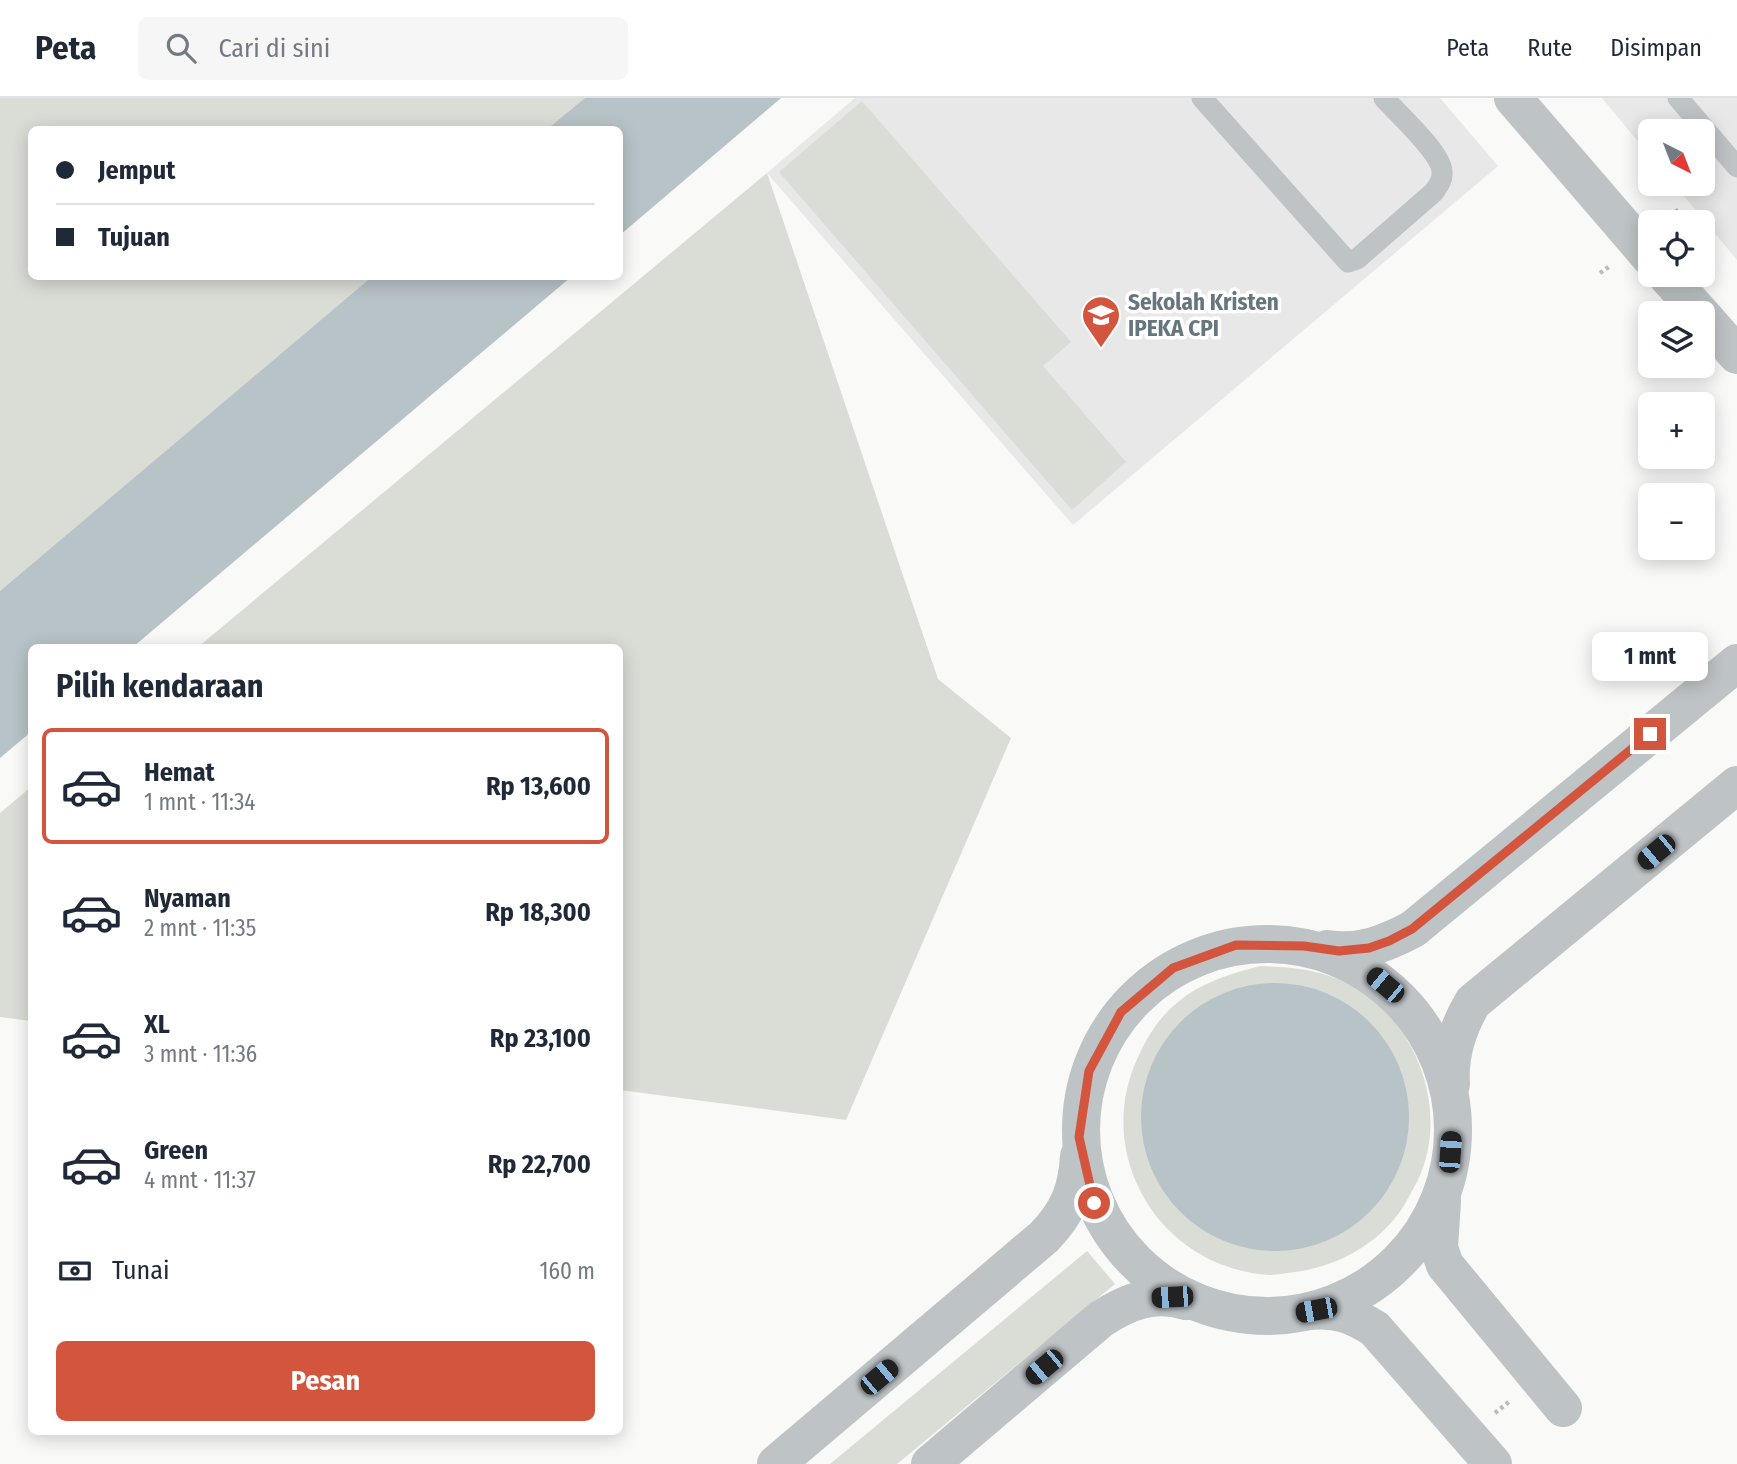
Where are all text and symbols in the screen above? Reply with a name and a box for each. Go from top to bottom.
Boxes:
search box [138,17,628,80]
text: Peta [35,28,96,68]
icon: search [162,29,200,67]
text: Cari di sini [218,33,330,64]
text: Peta [1446,34,1489,62]
text: Rute [1527,34,1572,62]
text: Disimpan [1610,34,1702,62]
north arrow [1638,119,1715,196]
map controls [1638,119,1715,560]
text: Jemput [98,155,175,186]
button: locate [1638,210,1715,287]
text: Tujuan [98,222,170,253]
place label: Sekolah Kristen IPEKA CPI [1128,288,1279,342]
school or university icon: Sekolah Kristen IPEKA CPI [1080,294,1122,349]
button: layers [1638,301,1715,378]
button: + [1638,392,1715,469]
button: − [1638,483,1715,560]
callout: 1 mnt [1592,632,1708,682]
text: 1 mnt [1624,642,1676,670]
text: Pilih kendaraan [56,667,264,705]
route end [1634,718,1666,750]
icon: car [60,755,123,818]
text: Hemat [144,757,215,788]
text: Rp 13,600 [486,771,591,802]
text: 1 mnt · 11:34 [144,788,255,816]
car [1634,830,1679,874]
icon: car [60,881,123,944]
text: Nyaman [144,883,231,914]
text: Rp 18,300 [485,897,591,928]
text: 2 mnt · 11:35 [144,914,256,942]
car [1363,963,1408,1007]
icon: car [60,1007,123,1070]
text: XL [144,1009,170,1040]
text: Rp 23,100 [490,1023,591,1054]
text: 3 mnt · 11:36 [144,1040,257,1068]
car [1439,1130,1462,1174]
icon: car [60,1133,123,1196]
text: Green [144,1135,208,1166]
text: Rp 22,700 [488,1149,591,1180]
text: 4 mnt · 11:37 [144,1166,256,1194]
route start [1078,1187,1110,1219]
icon: cash [56,1252,94,1290]
text: Tunai [112,1255,170,1286]
text: 160 m [540,1257,595,1285]
car [1151,1285,1194,1309]
car [1294,1296,1339,1324]
button: Pesan [56,1341,595,1421]
car [1022,1345,1067,1389]
car [857,1355,902,1399]

